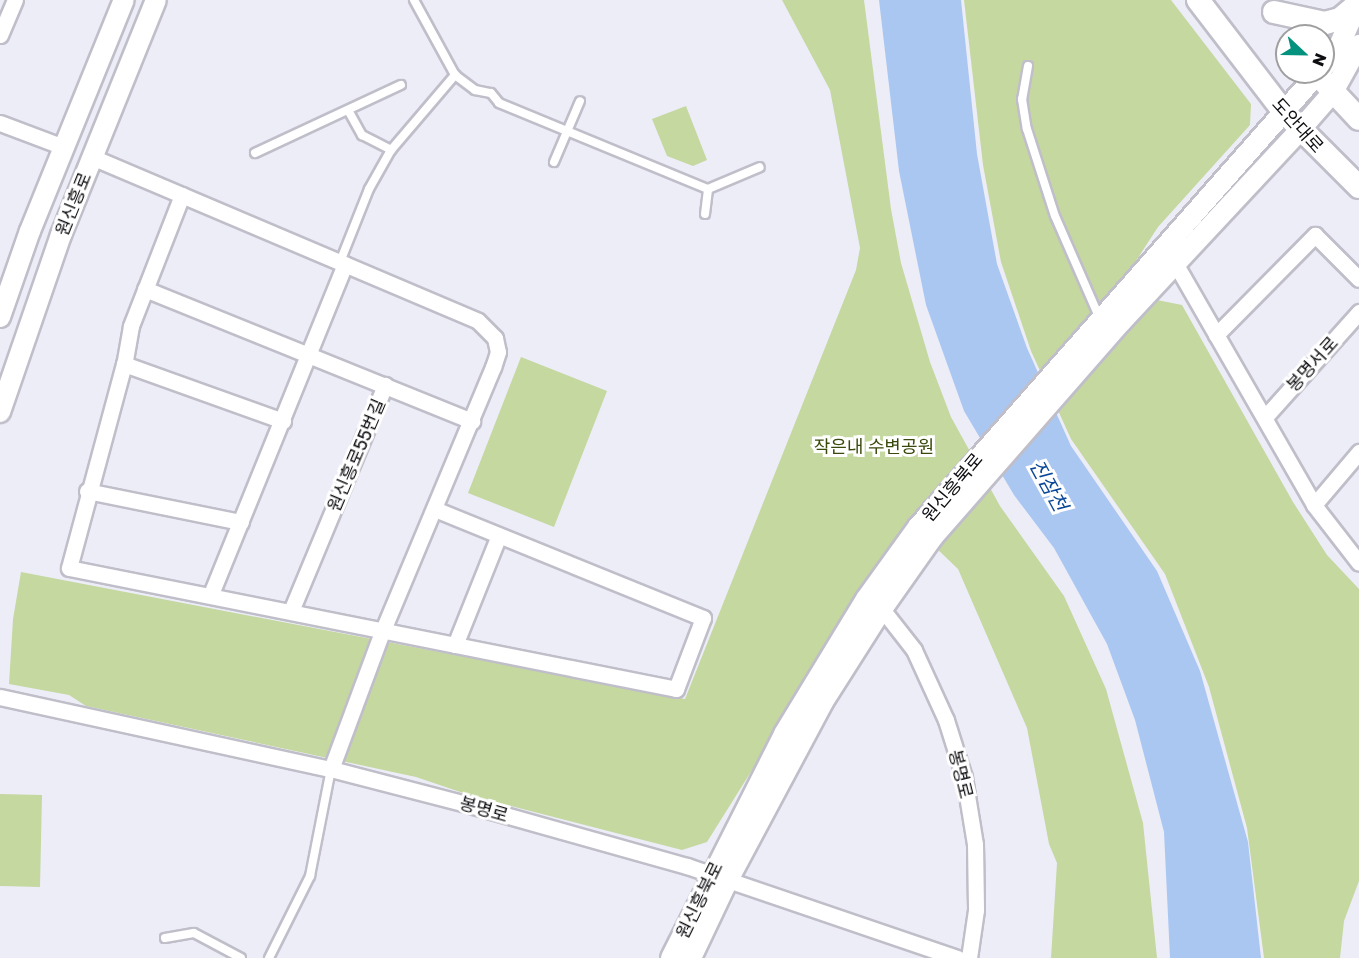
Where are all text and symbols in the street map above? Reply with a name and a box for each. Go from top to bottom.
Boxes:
north arrow [1275,24,1335,84]
text: N [1308,51,1331,69]
street label: 도안대로 [1268,93,1328,157]
street label: 원신흥로 [51,169,95,239]
street label: 봉명서로 [1282,332,1342,396]
street label: 원신흥로55번길 [323,395,389,515]
park label: 작은내 수변공원 [814,435,934,457]
street label: 원신흥북로 [917,448,987,526]
water label: 진잠천 [1025,455,1073,515]
street label: 봉명로 [945,747,977,801]
street label: 봉명로 [457,792,511,826]
street label: 원신흥북로 [671,858,727,942]

